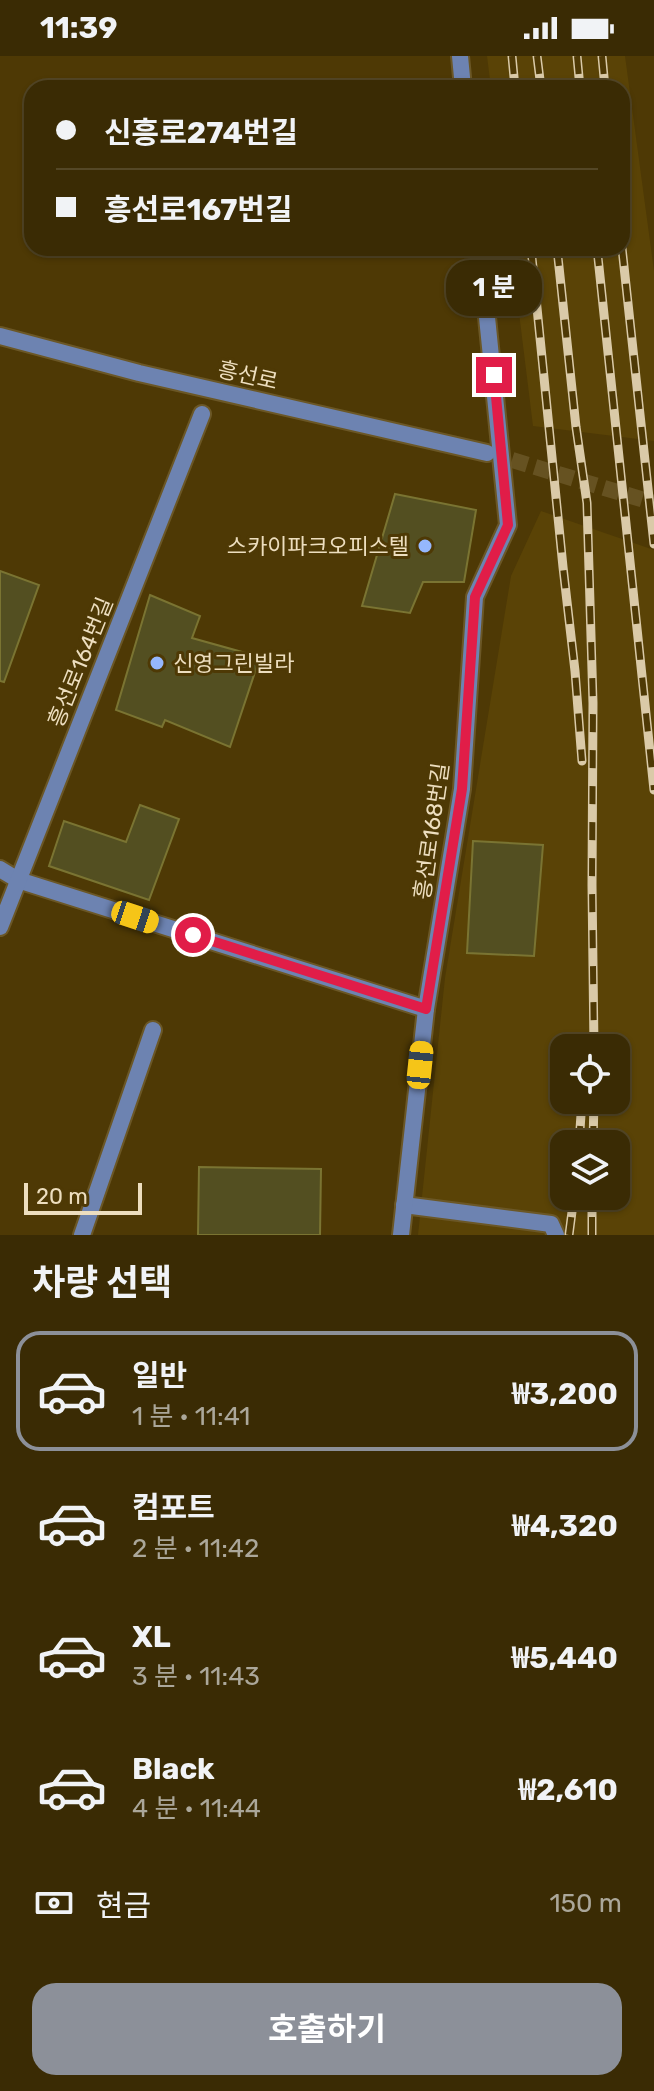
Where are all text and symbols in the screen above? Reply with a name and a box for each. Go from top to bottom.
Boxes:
text: 11:39 [40,10,118,46]
text: 신흥로274번길 [104,115,298,151]
text: 흥선로167번길 [104,192,293,228]
callout: 1 분 [446,259,542,315]
text: 1 분 [473,272,515,303]
street label: 흥선로 [215,356,281,395]
route end [476,357,512,393]
place label: 스카이파크오피스텔 [227,533,409,560]
marker: 스카이파크오피스텔 [416,537,434,555]
street label: 흥선로164번길 [42,593,119,731]
place label: 신영그린빌라 [173,650,294,677]
marker: 신영그린빌라 [148,654,166,672]
street label: 흥선로168번길 [409,761,454,901]
car [108,898,162,936]
route start [175,917,211,953]
map controls [550,1034,630,1210]
button: locate [550,1034,630,1114]
car [406,1040,434,1090]
button: layers [550,1130,630,1210]
scale bar [24,1179,142,1215]
text: 20 m [36,1183,88,1210]
text: 차량 선택 [32,1261,172,1304]
icon: car [36,1355,108,1427]
text: 일반 [132,1358,187,1394]
text: ₩3,200 [512,1376,618,1412]
text: 1 분 · 11:41 [132,1401,250,1432]
icon: car [36,1487,108,1559]
text: 컴포트 [132,1490,215,1526]
text: ₩4,320 [512,1508,618,1544]
text: 2 분 · 11:42 [132,1533,259,1564]
icon: car [36,1619,108,1691]
text: XL [132,1619,171,1655]
text: ₩5,440 [512,1640,618,1676]
text: 3 분 · 11:43 [132,1661,260,1692]
icon: car [36,1751,108,1823]
text: Black [132,1751,215,1787]
text: ₩2,610 [518,1772,618,1808]
text: 4 분 · 11:44 [132,1793,261,1824]
icon: cash [32,1881,76,1925]
text: 현금 [96,1888,151,1924]
text: 150 m [549,1888,622,1919]
button: 호출하기 [32,1983,622,2075]

